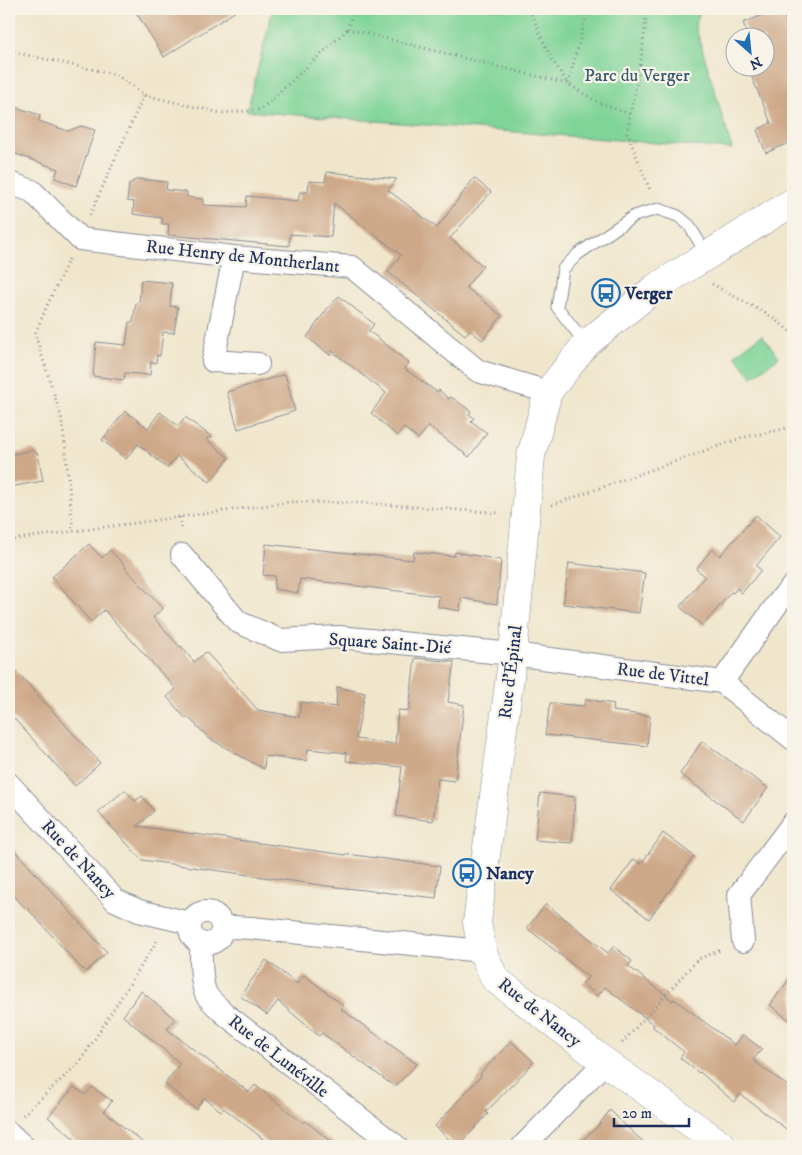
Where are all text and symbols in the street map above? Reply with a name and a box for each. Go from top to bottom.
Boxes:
north arrow [724,28,774,78]
text: N [746,52,765,74]
park label: Parc du Verger [584,65,690,87]
street label: Rue Henry de Montherlant [145,236,341,278]
bus stop icon: Verger [591,278,621,308]
place label: Verger [624,283,673,305]
street label: Rue d’Épinal [494,623,528,720]
street label: Square Saint-Dié [328,629,452,659]
street label: Rue de Vittel [616,658,711,692]
street label: Rue de Nancy [36,816,121,904]
bus stop icon: Nancy [452,858,482,888]
place label: Nancy [486,863,534,885]
street label: Rue de Nancy [493,973,586,1052]
street label: Rue de Lunéville [224,1011,333,1103]
scale bar [614,1095,690,1127]
text: 20 m [622,1104,652,1123]

